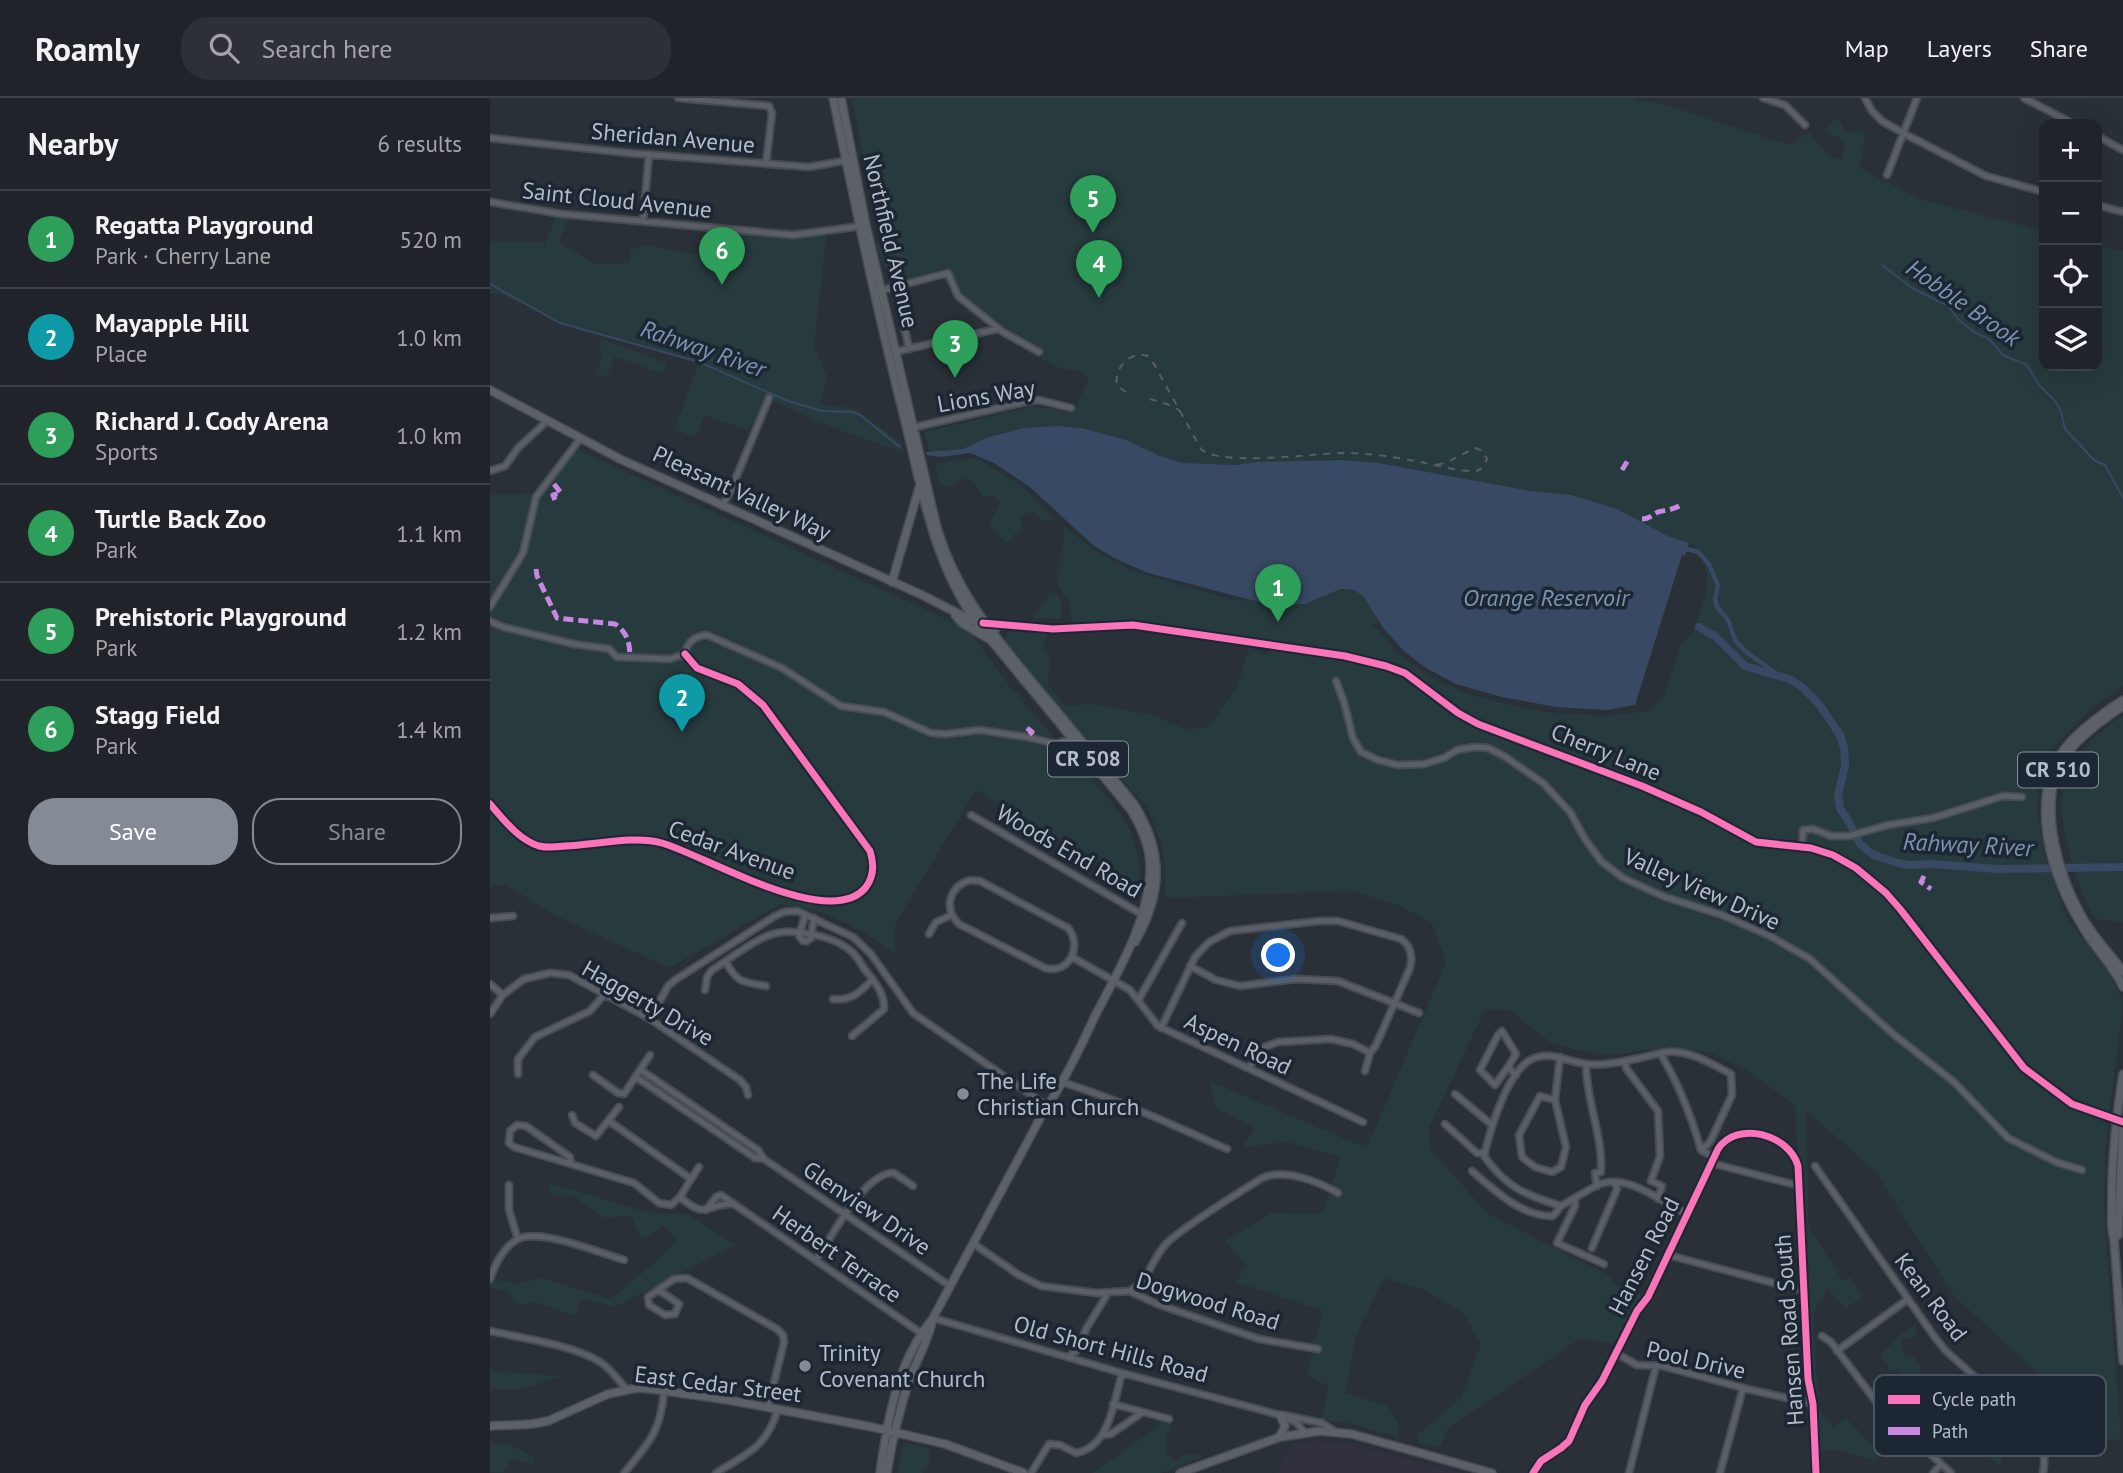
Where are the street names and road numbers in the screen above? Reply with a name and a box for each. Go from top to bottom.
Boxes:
street label: Sheridan Avenue [590,116,756,159]
street label: Northfield Avenue [857,151,926,330]
street label: Saint Cloud Avenue [521,175,713,224]
street label: Lions Way [935,373,1037,418]
street label: Pleasant Valley Way [648,439,836,547]
street label: Cherry Lane [1547,716,1665,787]
road number: CR 508 [1048,742,1128,776]
road number: CR 510 [2018,752,2098,788]
street label: Woods End Road [991,797,1147,904]
street label: Cedar Avenue [665,813,800,886]
street label: Valley View Drive [1619,841,1785,936]
street label: Haggerty Drive [577,953,719,1052]
street label: Aspen Road [1180,1006,1296,1081]
street label: Glenview Drive [798,1154,937,1261]
street label: Hansen Road [1602,1192,1686,1319]
street label: Herbert Terrace [767,1198,907,1309]
street label: Hansen Road South [1767,1233,1810,1427]
street label: Kean Road [1889,1247,1974,1347]
street label: Dogwood Road [1133,1265,1283,1336]
street label: Old Short Hills Road [1011,1309,1212,1388]
street label: Pool Drive [1644,1334,1749,1385]
street label: East Cedar Street [633,1359,803,1408]

